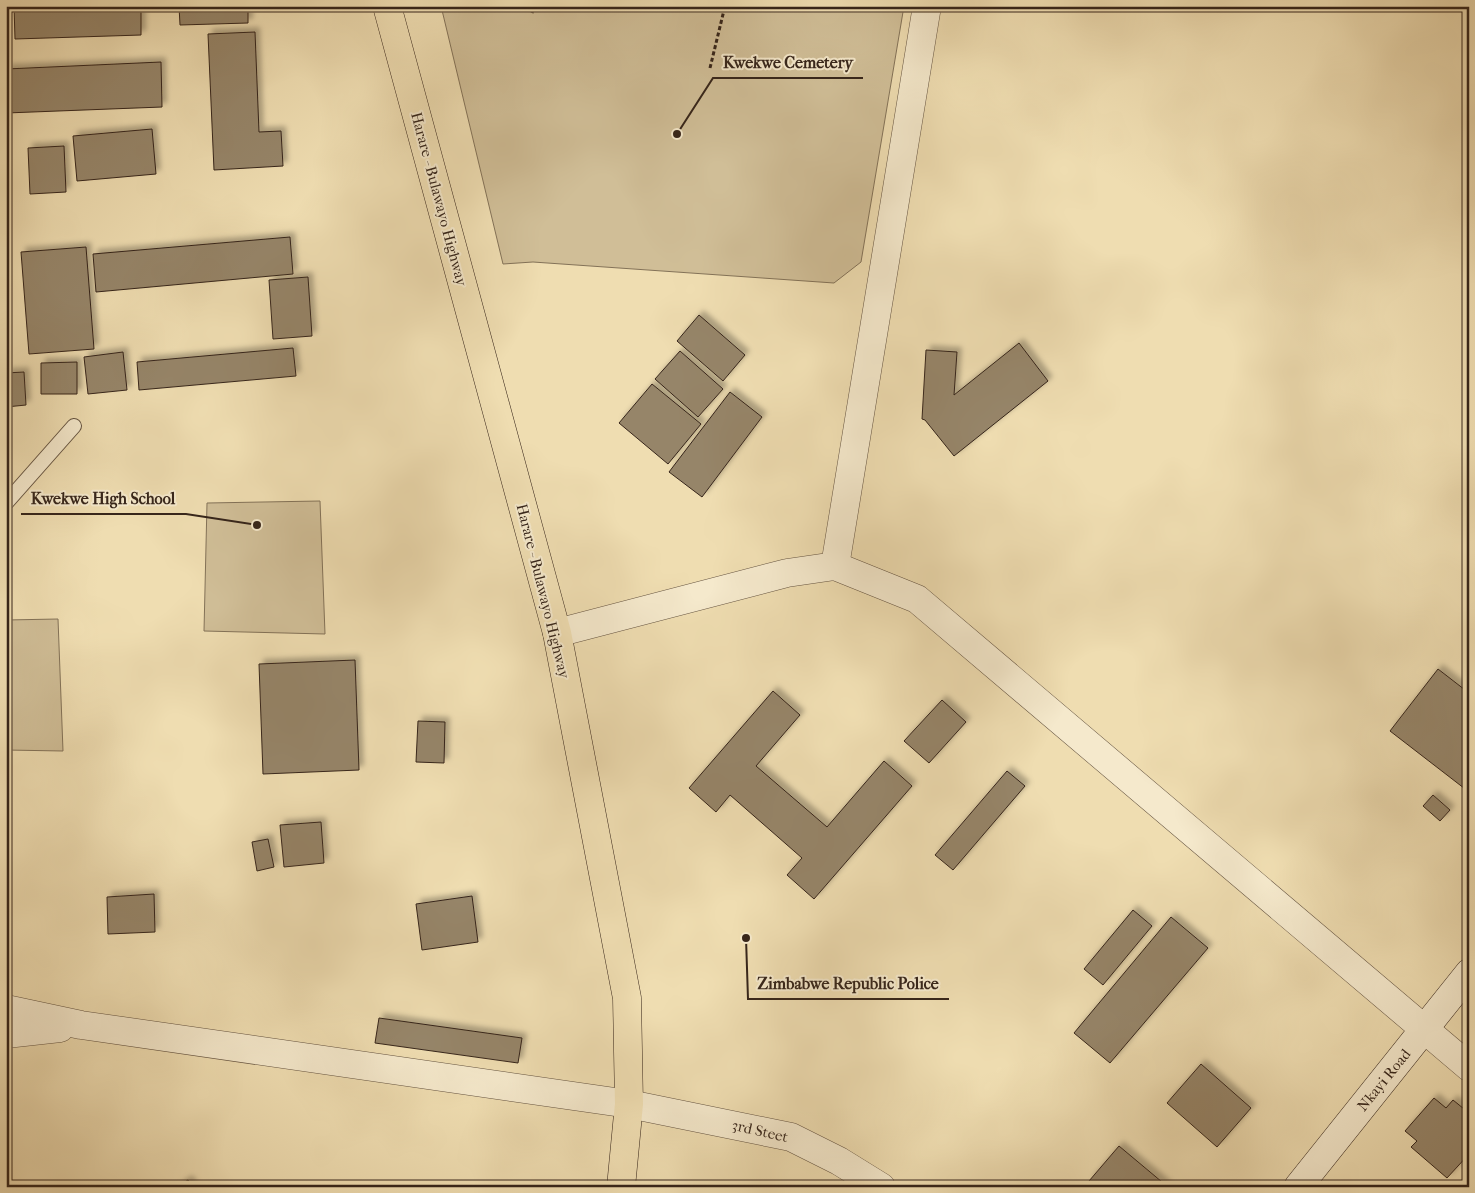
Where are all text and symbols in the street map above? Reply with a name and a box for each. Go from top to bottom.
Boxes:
callout: Kwekwe Cemetery [713,47,863,78]
text: Kwekwe Cemetery [723,53,855,73]
street label: Harare - Bulawayo Highway [407,110,471,289]
callout: Kwekwe High School [21,483,186,514]
text: Kwekwe High School [31,489,176,509]
street label: Harare - Bulawayo Highway [513,502,574,681]
callout: Zimbabwe Republic Police [748,968,949,999]
text: Zimbabwe Republic Police [757,974,939,994]
street label: Nkayi Road [1353,1045,1415,1115]
street label: 3rd Steet [730,1116,790,1146]

